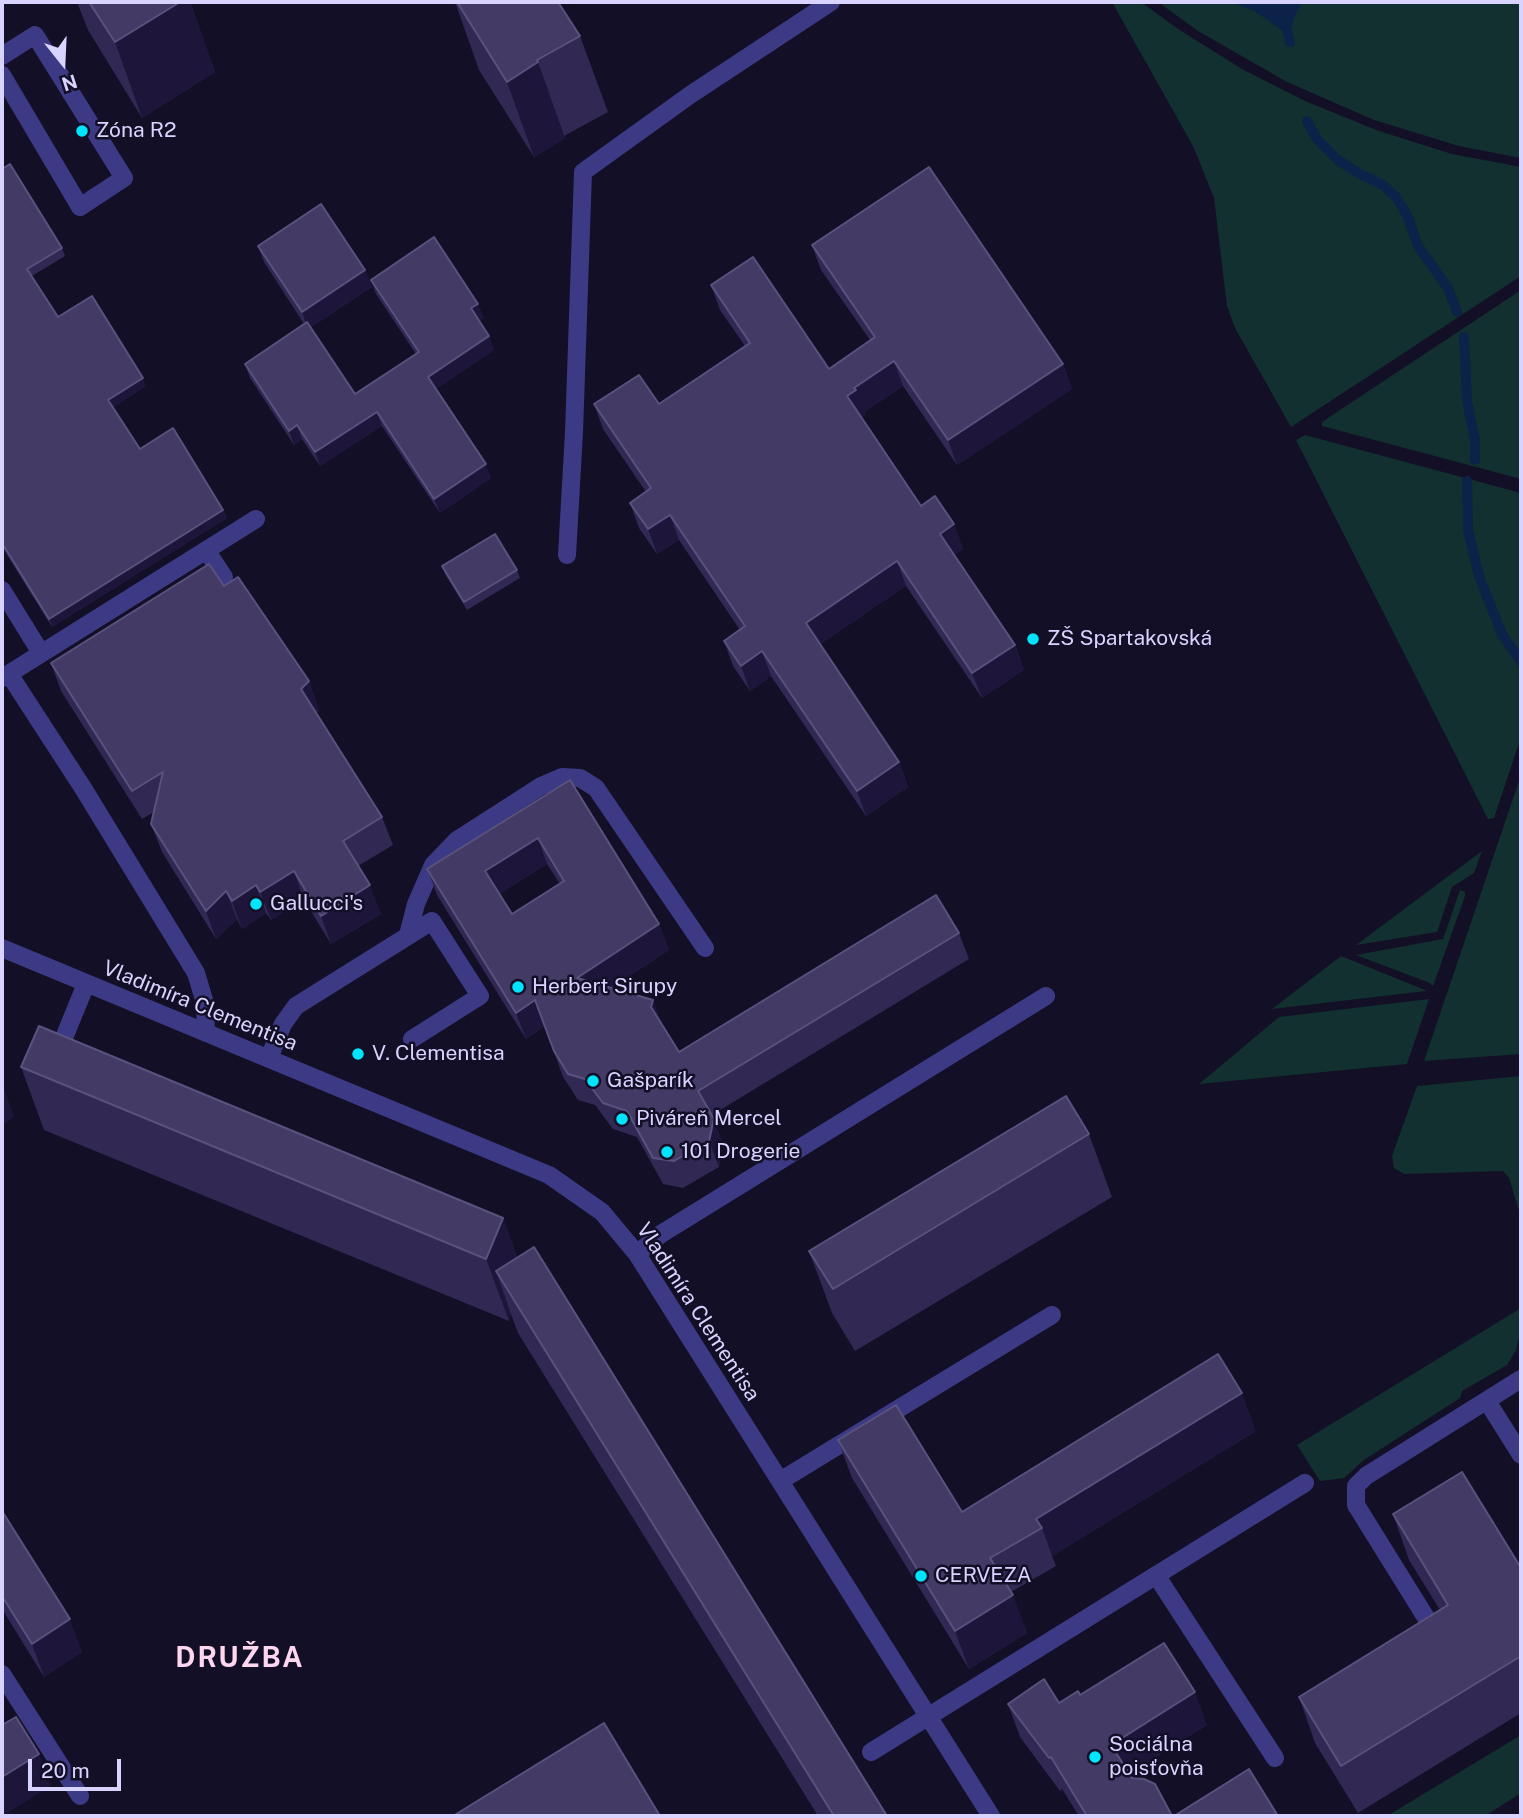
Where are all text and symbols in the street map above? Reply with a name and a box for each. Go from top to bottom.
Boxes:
north arrow [28,28,98,98]
text: N [59,70,80,96]
place label: Zóna R2 [96,118,176,144]
marker: Zóna R2 [74,123,90,139]
place label: ZŠ Spartakovská [1047,626,1212,652]
marker: ZŠ Spartakovská [1025,631,1041,647]
place label: Gallucci's [270,891,363,917]
marker: Gallucci's [248,896,264,912]
street label: Vladimíra Clementisa [99,955,301,1057]
place label: Herbert Sirupy [532,974,677,1000]
marker: Herbert Sirupy [510,979,526,995]
place label: V. Clementisa [372,1041,505,1067]
marker: V. Clementisa [350,1046,366,1062]
place label: Gašparík [607,1068,694,1094]
marker: Gašparík [585,1073,601,1089]
place label: Piváreň Mercel [636,1106,782,1132]
marker: Piváreň Mercel [614,1111,630,1127]
place label: 101 Drogerie [681,1139,800,1165]
marker: 101 Drogerie [659,1144,675,1160]
street label: Vladimíra Clementisa [631,1218,765,1406]
place label: CERVEZA [935,1563,1032,1589]
marker: CERVEZA [913,1568,929,1584]
district label: DRUŽBA [176,1641,304,1675]
place label: Sociálna poisťovňa [1109,1732,1204,1782]
scale bar [32,1744,124,1788]
marker: Sociálna poisťovňa [1087,1749,1103,1765]
text: 20 m [41,1758,90,1783]

